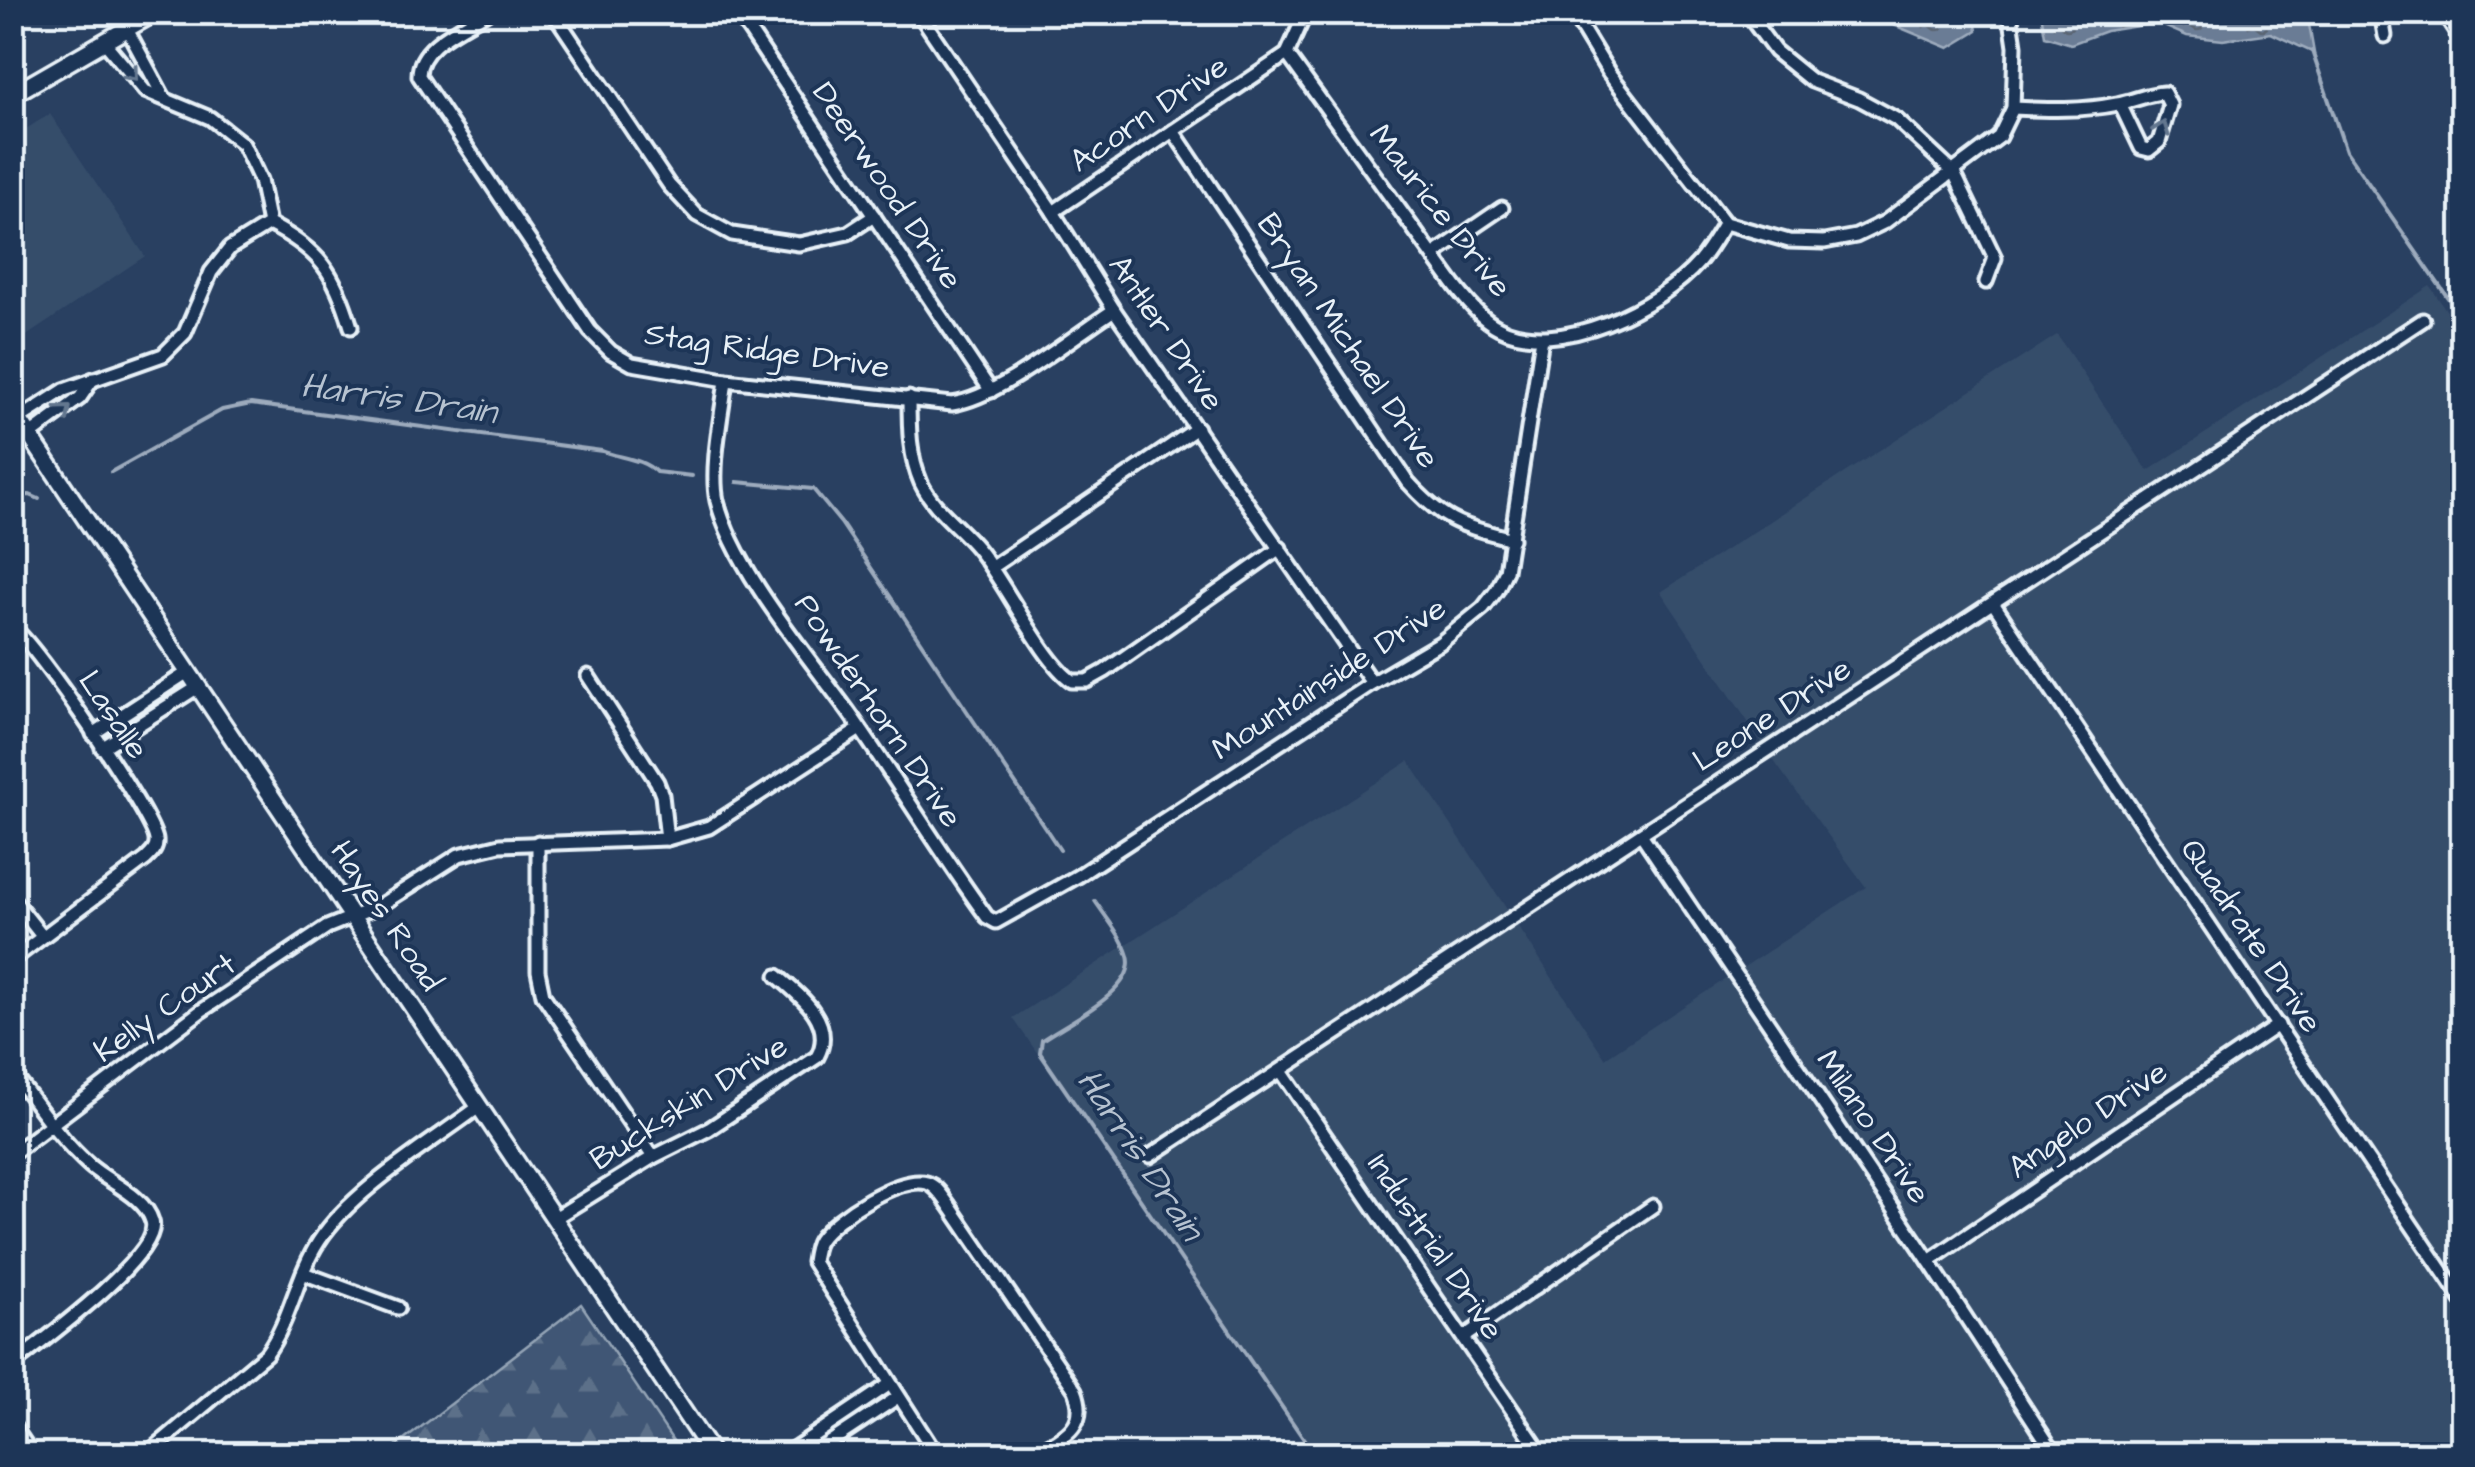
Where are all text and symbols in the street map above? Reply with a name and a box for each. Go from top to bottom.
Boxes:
street label: Acorn Drive [1061,44,1237,184]
one-way arrow [120,64,138,82]
street label: Deerwood Drive [801,73,973,299]
street label: Maurice Drive [1358,115,1522,307]
one-way arrow [2150,121,2170,138]
street label: Bryan Michael Drive [1246,204,1450,478]
street label: Antler Drive [1097,246,1235,420]
street label: Stag Ridge Drive [642,312,892,390]
water label: Harris Drain [298,361,502,437]
one-way arrow [53,405,71,423]
street label: Powderhorn Drive [783,585,973,837]
street label: Mountainside Drive [1203,586,1455,772]
street label: Leone Drive [1684,647,1860,783]
street label: Lasalle [67,662,159,768]
street label: Quadrate Drive [2169,830,2333,1042]
street label: Hayes Road [319,832,453,1000]
street label: Kelly Court [85,942,245,1074]
street label: Buckskin Drive [581,1024,797,1182]
street label: Milano Drive [1805,1041,1941,1213]
street label: Angelo Drive [1999,1050,2177,1190]
water label: Harris Drain [1065,1060,1217,1252]
street label: Industrial Drive [1356,1145,1514,1349]

